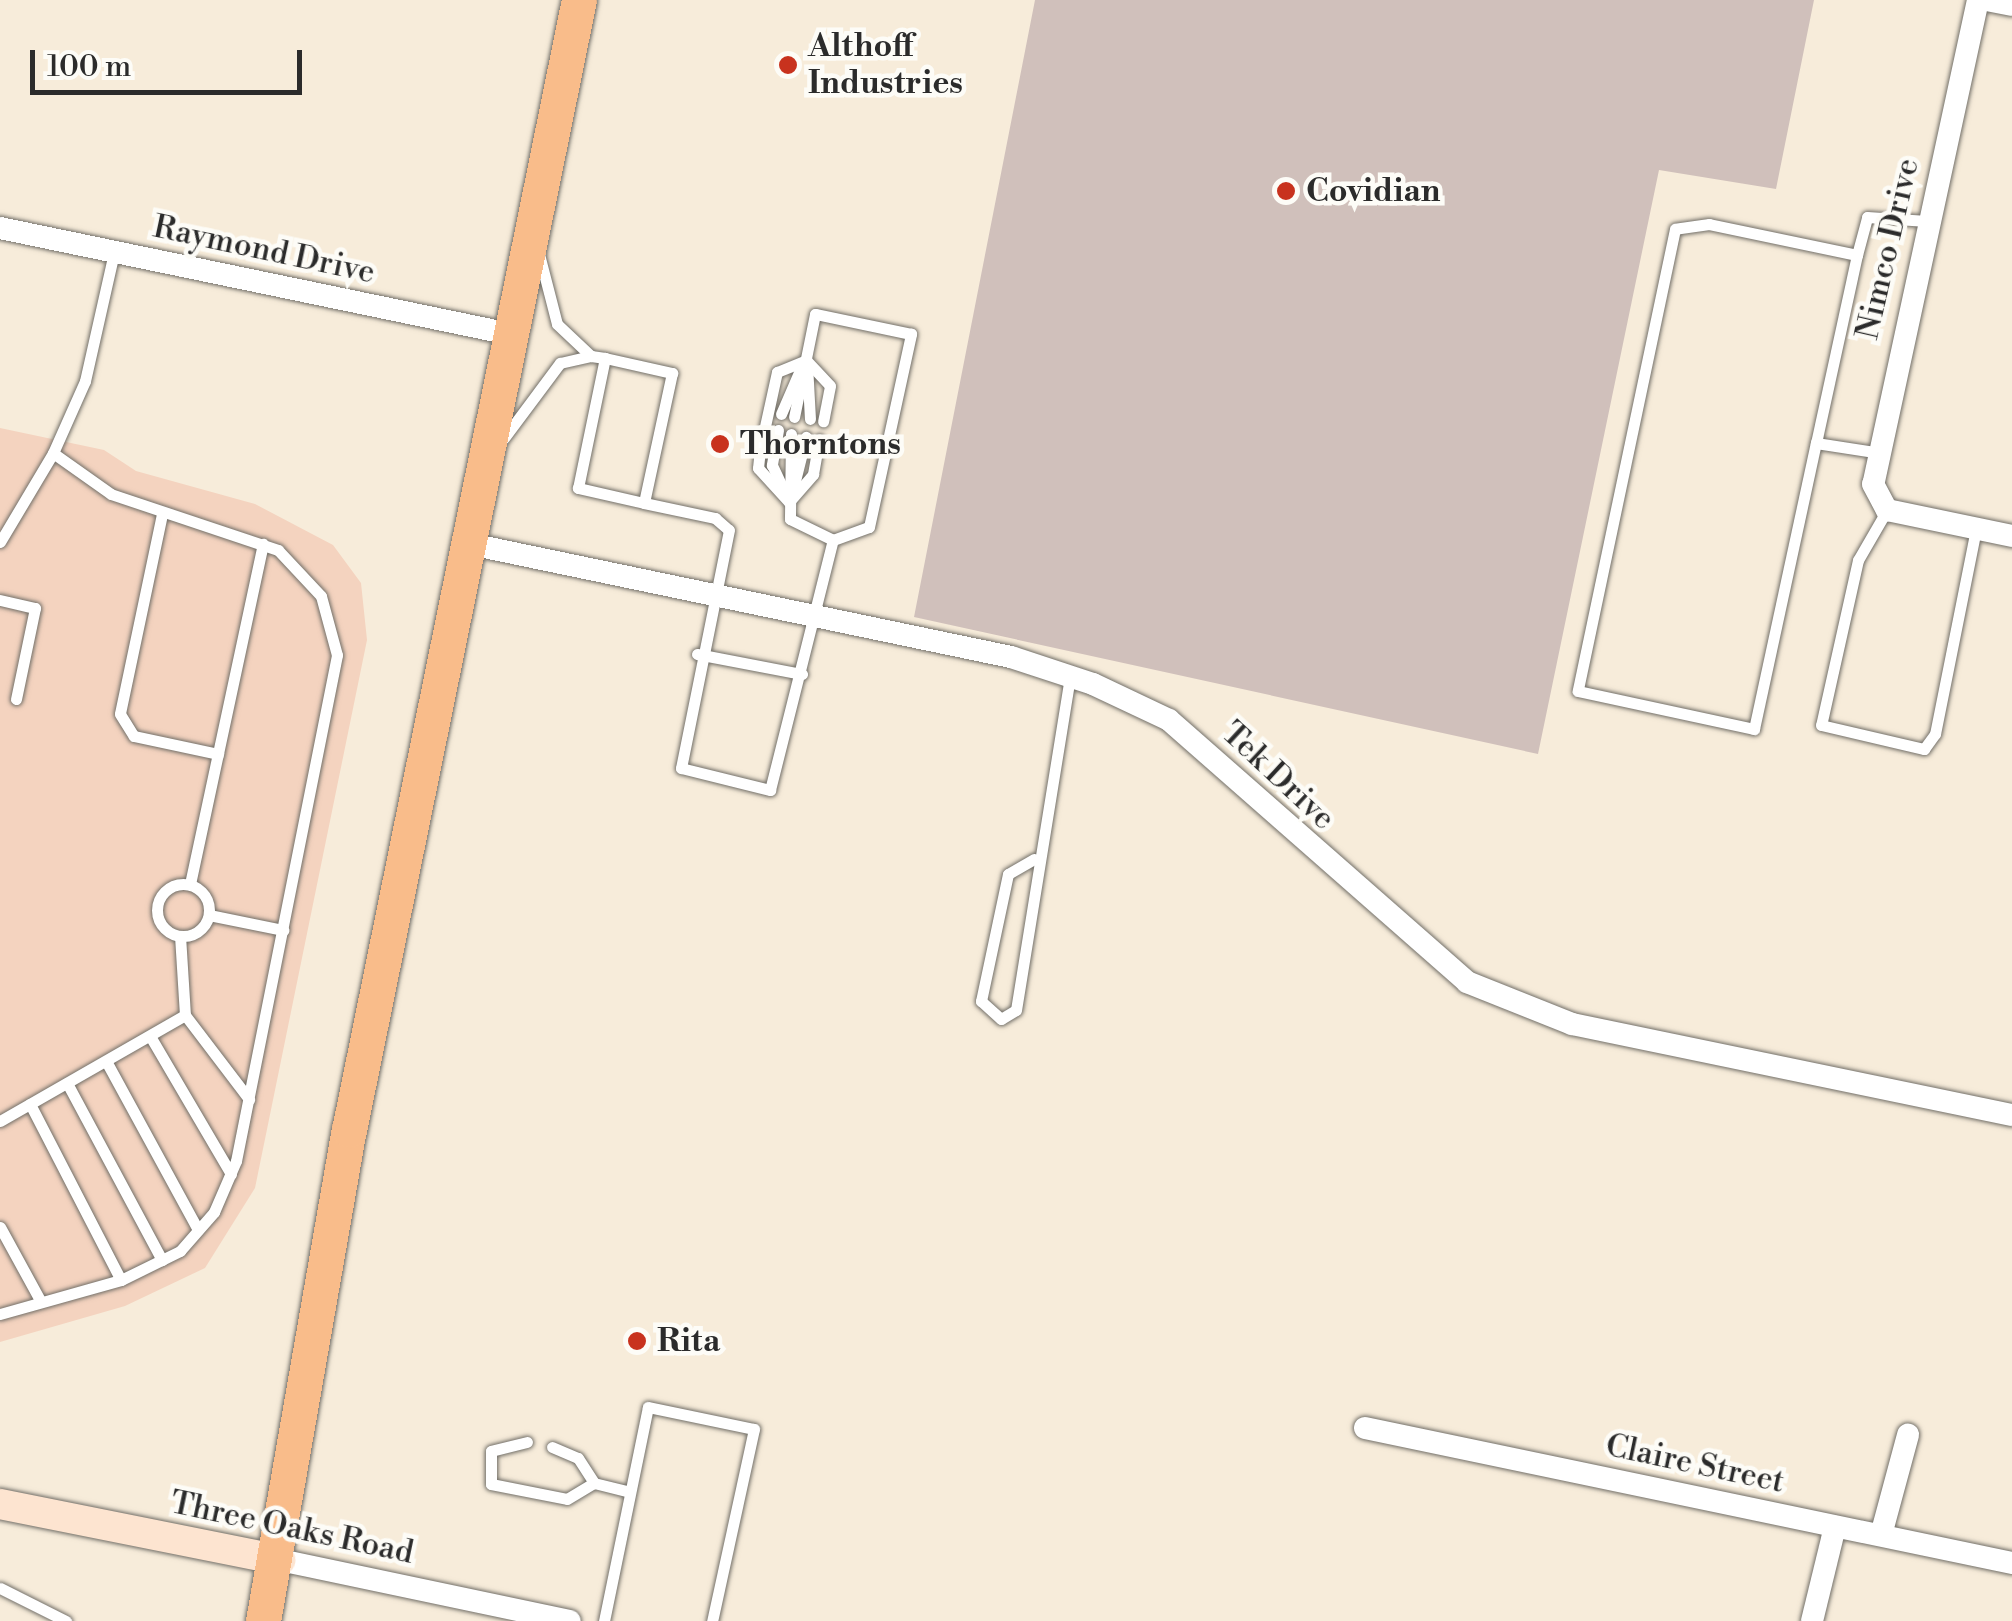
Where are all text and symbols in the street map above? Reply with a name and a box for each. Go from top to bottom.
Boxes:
place label: Althoff Industries [808,28,963,103]
scale bar [35,30,308,92]
text: 100 m [47,48,131,86]
marker: Althoff Industries [777,54,799,76]
street label: Nimco Drive [1849,155,1927,343]
place label: Covidian [1306,172,1440,210]
marker: Covidian [1275,180,1297,202]
street label: Raymond Drive [150,208,378,292]
place label: Thorntons [740,425,901,463]
marker: Thorntons [709,433,731,455]
street label: Tek Drive [1214,714,1342,838]
place label: Rita [657,1322,720,1360]
marker: Rita [626,1330,648,1352]
street label: Claire Street [1602,1426,1788,1502]
street label: Three Oaks Road [167,1483,417,1573]

